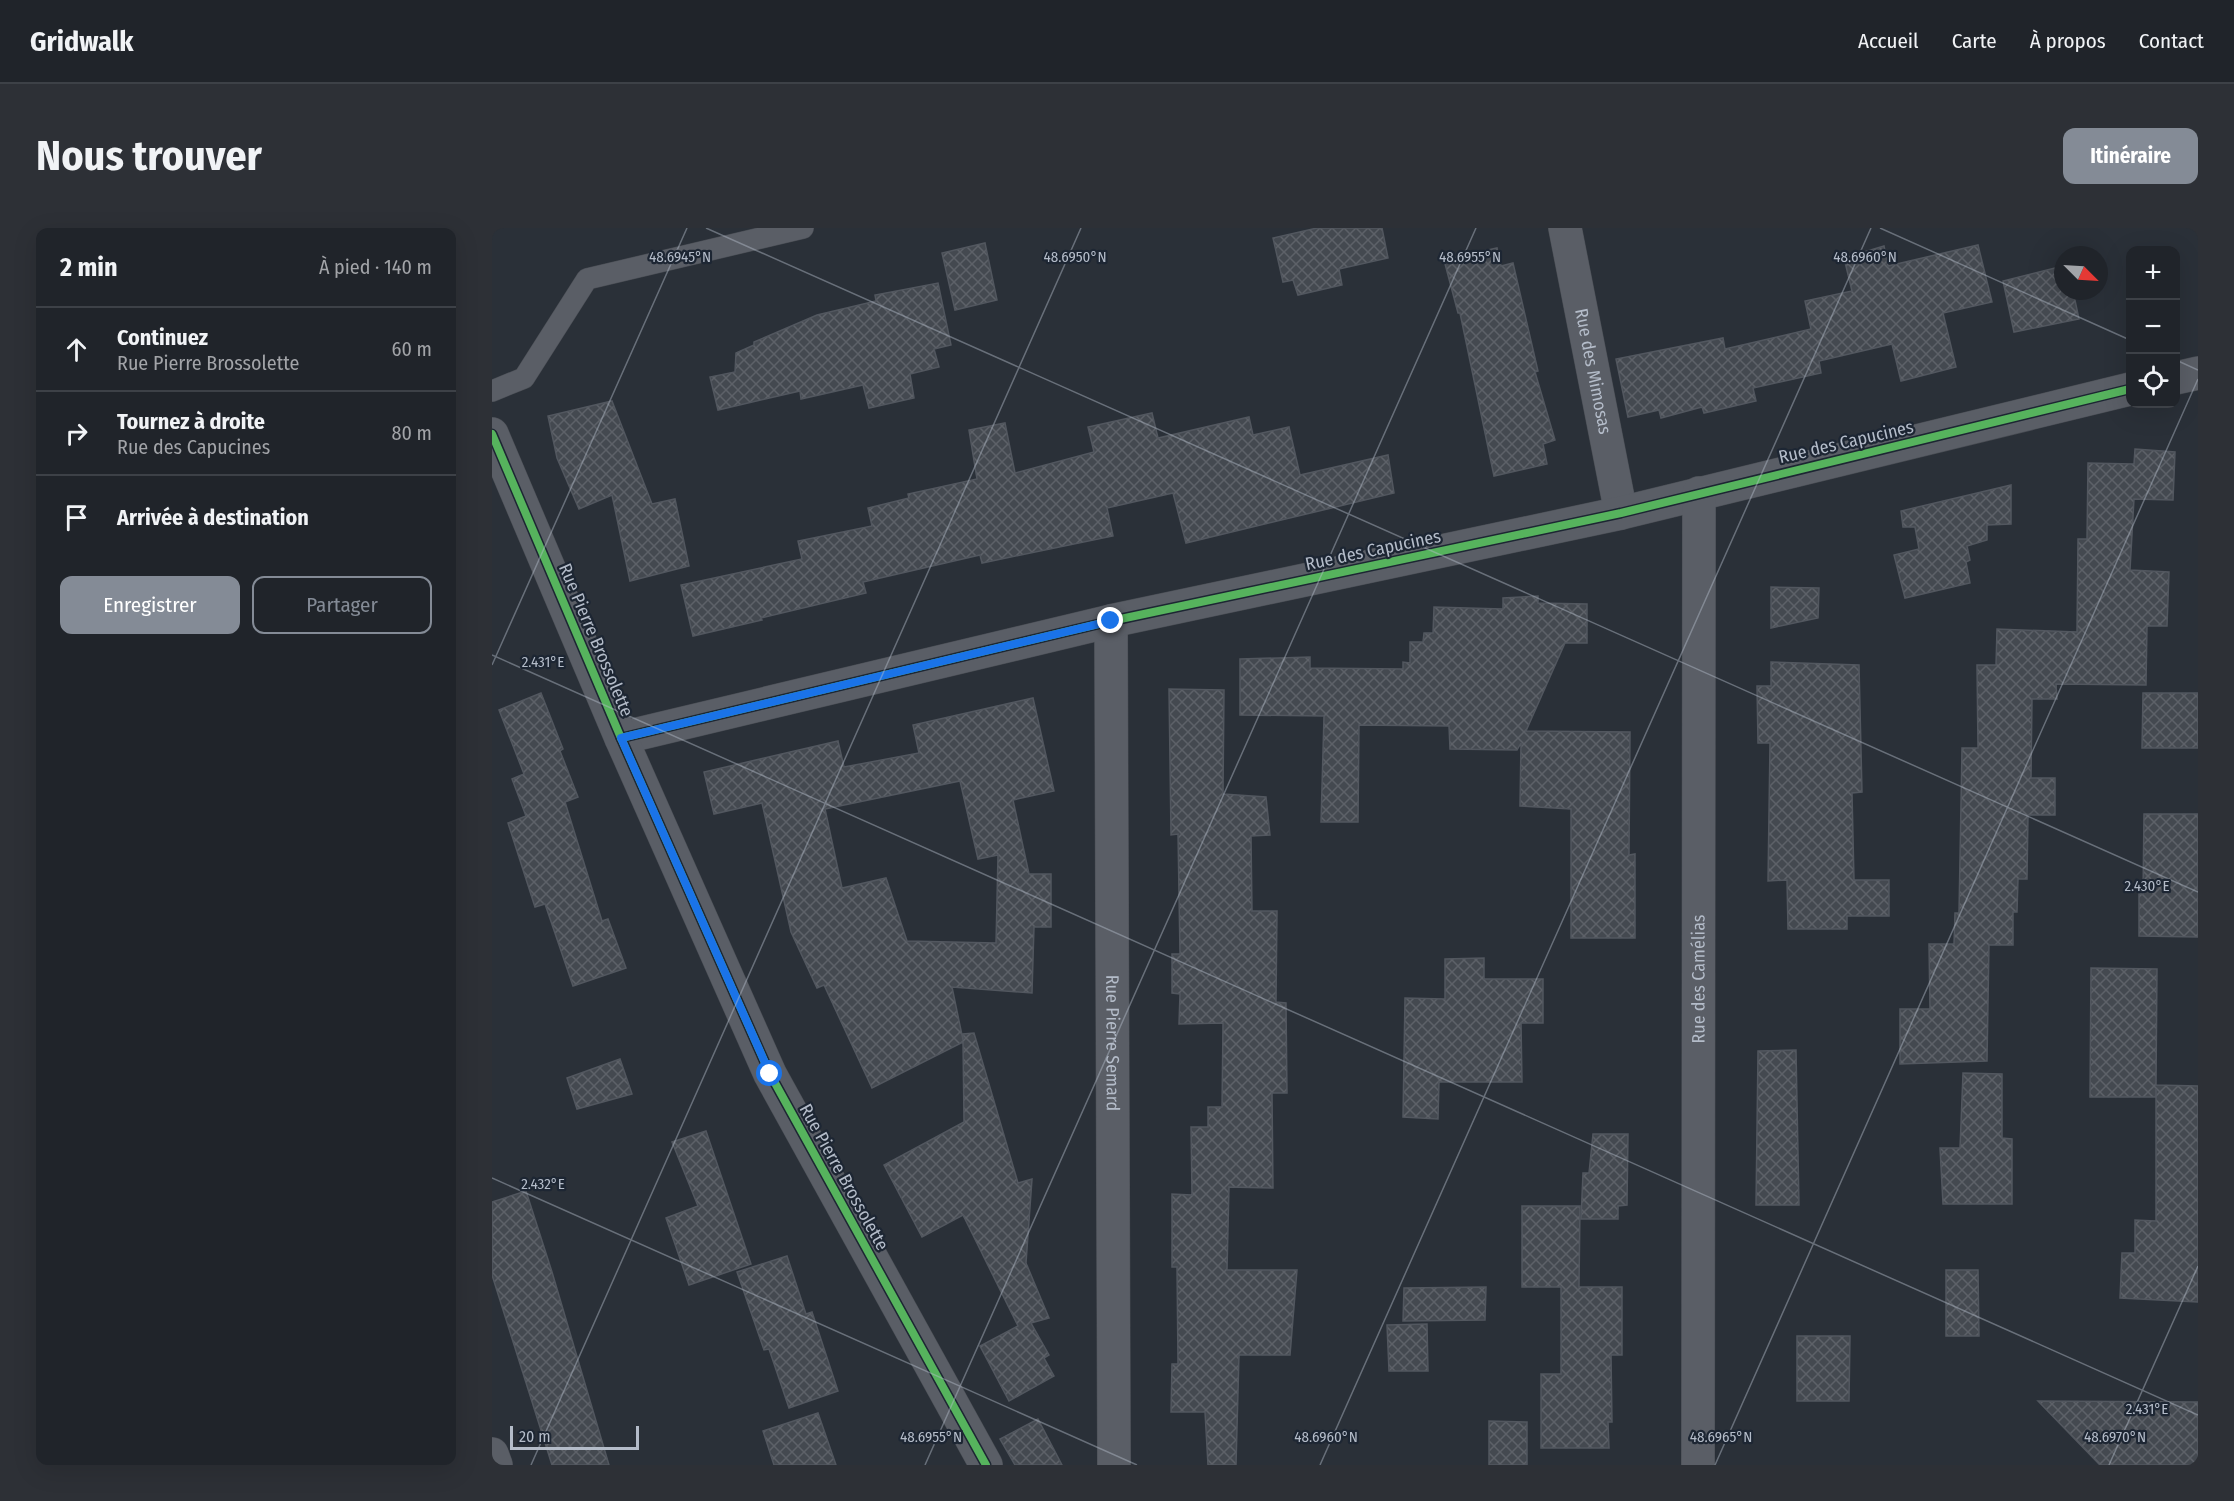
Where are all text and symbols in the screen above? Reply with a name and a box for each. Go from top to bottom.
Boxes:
text: Gridwalk [30,25,134,58]
text: Accueil [1858,28,1919,54]
text: Carte [1952,28,1997,54]
text: À propos [2030,28,2106,54]
text: Contact [2139,28,2204,54]
button: Itinéraire [2063,128,2198,184]
text: Nous trouver [36,131,262,181]
north arrow [2054,246,2108,300]
map controls [2126,246,2180,408]
button: + [2126,246,2180,300]
text: 48.6945°N [649,248,711,266]
text: 48.6950°N [1043,248,1107,266]
text: 48.6955°N [1439,248,1501,266]
text: 48.6960°N [1833,248,1897,266]
text: 2 min [60,252,118,283]
text: À pied · 140 m [319,255,432,279]
button: − [2126,300,2180,354]
street label: Rue des Mimosas [1570,307,1616,436]
text: Continuez [117,324,208,351]
icon: ahead [60,333,93,366]
text: 60 m [392,337,432,361]
text: Rue Pierre Brossolette [117,351,299,375]
button: locate [2126,354,2180,408]
text: Tournez à droite [117,408,265,435]
street label: Rue des Capucines [1776,416,1916,468]
icon: right [60,417,93,450]
text: 80 m [392,421,432,445]
text: Rue des Capucines [117,435,270,459]
icon: arrive [60,501,93,534]
text: Arrivée à destination [117,504,309,531]
street label: Rue des Capucines [1303,525,1443,575]
street label: Rue Pierre Brossolette [554,560,638,720]
button: Enregistrer [60,576,240,634]
button: Partager [252,576,432,634]
route end [1097,607,1123,633]
text: 2.431°E [522,653,564,671]
text: 2.430°E [2125,877,2170,895]
street label: Rue des Camélias [1687,914,1710,1044]
street label: Rue Pierre Semard [1101,975,1124,1111]
route start [756,1060,782,1086]
street label: Rue Pierre Brossolette [795,1100,893,1254]
text: 2.432°E [521,1175,565,1193]
text: 2.431°E [2126,1400,2168,1418]
scale bar [510,1423,639,1450]
text: 20 m [519,1427,550,1446]
text: 48.6955°N [900,1428,962,1446]
text: 48.6960°N [1294,1428,1358,1446]
text: 48.6965°N [1690,1428,1752,1446]
text: 48.6970°N [2084,1428,2146,1446]

